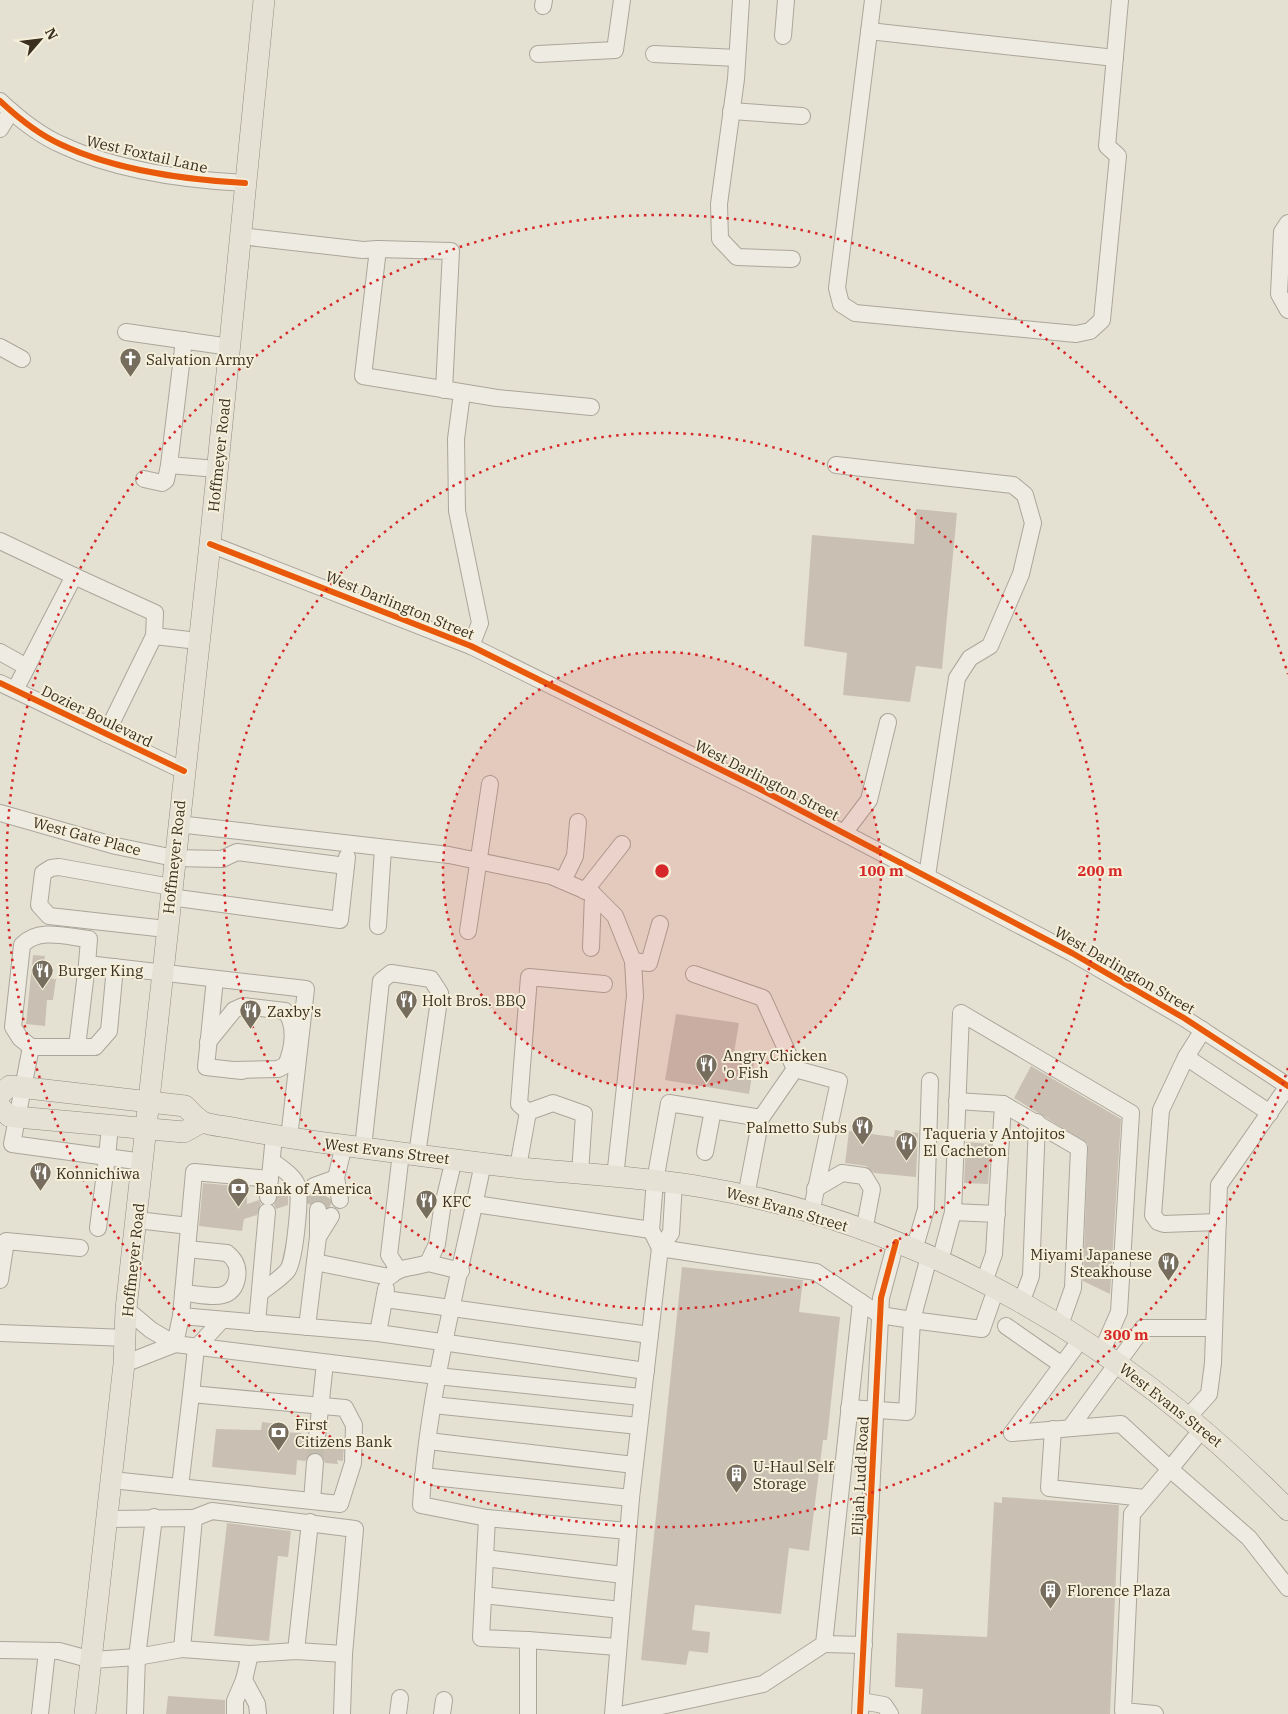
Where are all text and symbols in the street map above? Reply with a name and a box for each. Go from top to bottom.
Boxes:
north arrow [15,15,65,65]
text: N [41,25,62,43]
street label: West Foxtail Lane [84,131,210,177]
church icon: Salvation Army [118,347,142,378]
place label: Salvation Army [146,350,254,369]
street label: Hoffmeyer Road [204,397,234,513]
street label: West Darlington Street [323,566,477,644]
street label: Dozier Boulevard [38,681,156,751]
street label: West Darlington Street [692,735,842,825]
street label: Hoffmeyer Road [159,799,189,915]
street label: West Gate Place [31,812,143,860]
text: 100 m [858,861,904,880]
text: 200 m [1077,861,1123,880]
centre of rings [653,862,671,880]
street label: West Darlington Street [1051,922,1199,1018]
restaurant icon: Burger King [30,958,54,989]
place label: Burger King [58,961,143,980]
restaurant icon: Holt Bros. BBQ [394,988,418,1019]
place label: Holt Bros. BBQ [422,991,526,1010]
restaurant icon: Zaxby's [239,999,263,1030]
place label: Zaxby's [267,1002,321,1021]
place label: Angry Chicken 'o Fish [723,1046,828,1082]
restaurant icon: Angry Chicken 'o Fish [695,1052,719,1083]
restaurant icon: Palmetto Subs [851,1115,875,1146]
place label: Palmetto Subs [746,1118,847,1137]
place label: Taqueria y Antojitos El Cacheton [923,1124,1065,1160]
restaurant icon: Taqueria y Antojitos El Cacheton [895,1130,919,1161]
street label: West Evans Street [323,1134,451,1168]
restaurant icon: Konnichiwa [28,1161,52,1192]
place label: Konnichiwa [56,1164,140,1183]
bank icon: Bank of America [227,1176,251,1207]
place label: Bank of America [255,1179,372,1198]
street label: West Evans Street [724,1183,850,1235]
restaurant icon: KFC [414,1189,438,1220]
place label: KFC [442,1192,471,1211]
street label: Hoffmeyer Road [118,1202,148,1318]
place label: Miyami Japanese Steakhouse [1030,1245,1152,1281]
restaurant icon: Miyami Japanese Steakhouse [1156,1251,1180,1282]
text: 300 m [1103,1325,1149,1344]
street label: West Evans Street [1116,1359,1226,1451]
place label: First Citizens Bank [295,1415,392,1451]
street label: Elijah Ludd Road [847,1416,873,1536]
bank icon: First Citizens Bank [267,1421,291,1452]
place label: U-Haul Self Storage [753,1457,834,1493]
building icon: U-Haul Self Storage [725,1463,749,1494]
building icon: Florence Plaza [1039,1578,1063,1609]
place label: Florence Plaza [1067,1581,1171,1600]

